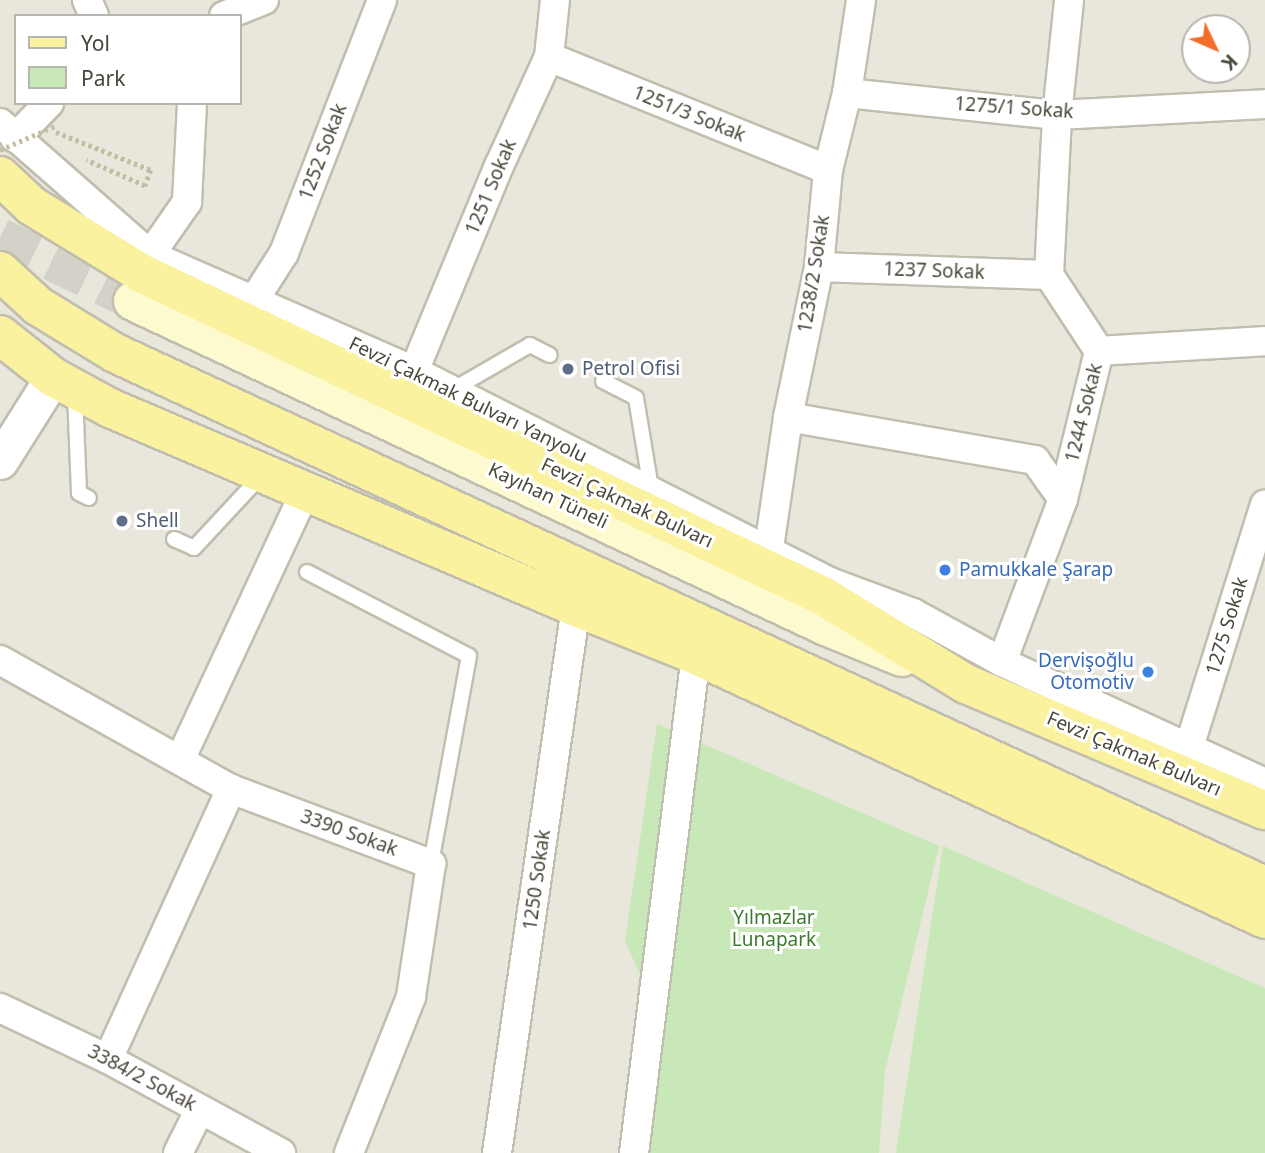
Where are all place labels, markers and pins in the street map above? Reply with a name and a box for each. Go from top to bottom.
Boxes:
place label: Petrol Ofisi [582,358,680,380]
marker: Petrol Ofisi [560,361,576,377]
place label: Shell [136,510,179,532]
marker: Shell [114,513,130,529]
place label: Pamukkale Şarap [959,559,1113,581]
marker: Pamukkale Şarap [937,562,953,578]
place label: Dervişoğlu Otomotiv [1038,650,1134,694]
marker: Dervişoğlu Otomotiv [1140,664,1156,680]

